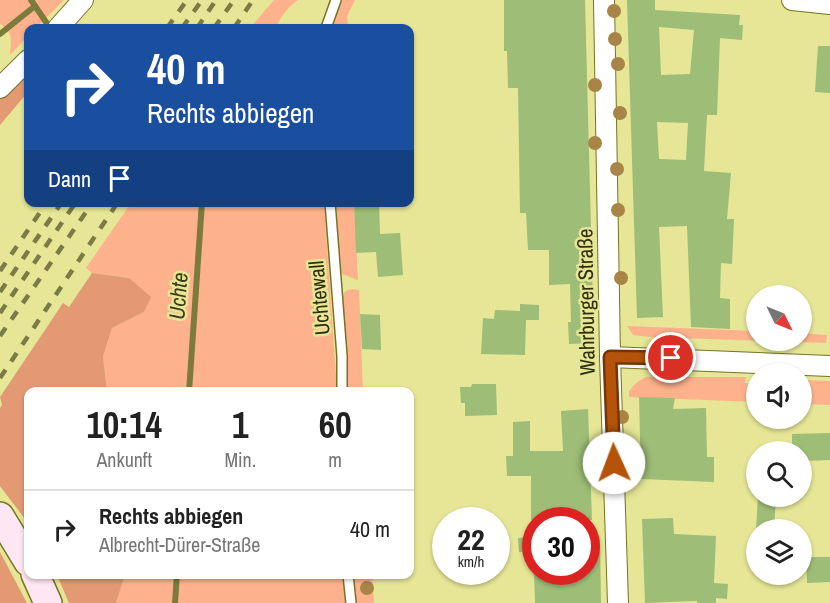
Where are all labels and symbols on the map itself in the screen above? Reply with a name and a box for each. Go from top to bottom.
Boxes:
street label: Wahrburger Straße [570,228,602,376]
street label: Uchtewall [301,260,337,336]
water label: Uchte [161,271,195,321]
north arrow [746,285,812,351]
pin [645,332,696,383]
position arrow [582,431,646,495]
speed limit sign: 30 [522,507,600,585]

